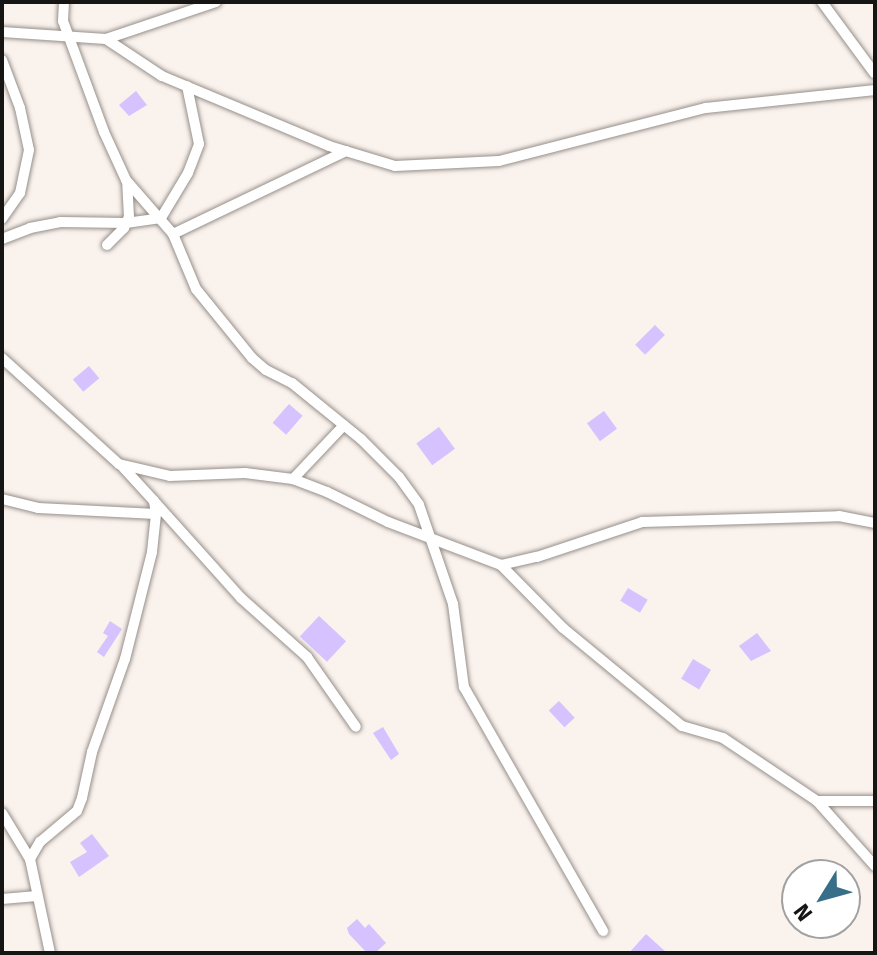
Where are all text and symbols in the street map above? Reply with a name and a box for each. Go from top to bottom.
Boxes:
north arrow [781,859,861,939]
text: N [788,899,818,926]

